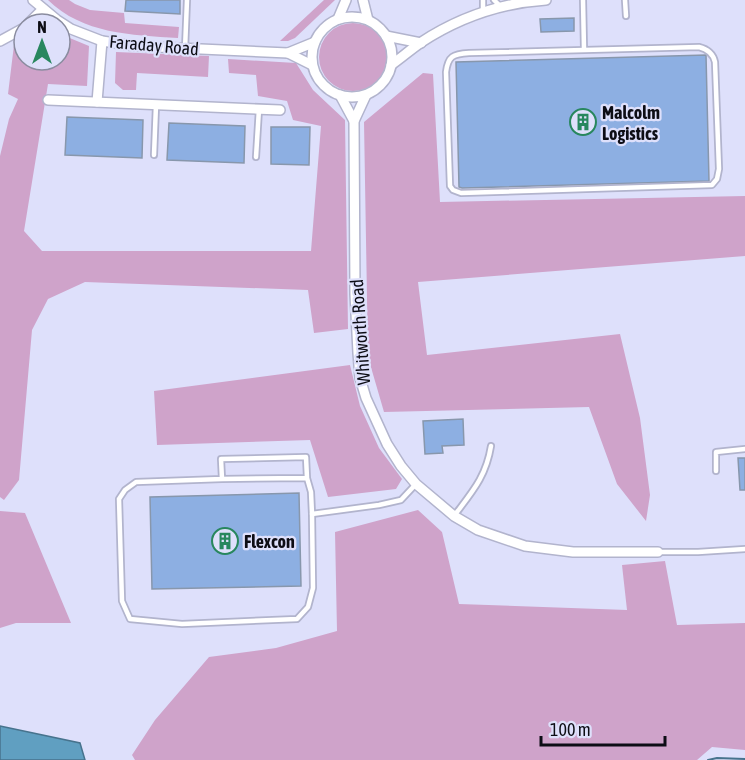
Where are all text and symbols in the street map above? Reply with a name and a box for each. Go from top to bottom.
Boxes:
north arrow [12,12,72,72]
text: N [37,18,47,36]
street label: Faraday Road [108,31,200,59]
place label: Malcolm Logistics [602,102,660,144]
building icon: Malcolm Logistics [568,107,598,137]
street label: Whitworth Road [346,278,374,386]
building icon: Flexcon [210,526,240,556]
place label: Flexcon [244,531,295,552]
scale bar [541,709,666,747]
text: 100 m [550,719,591,740]

